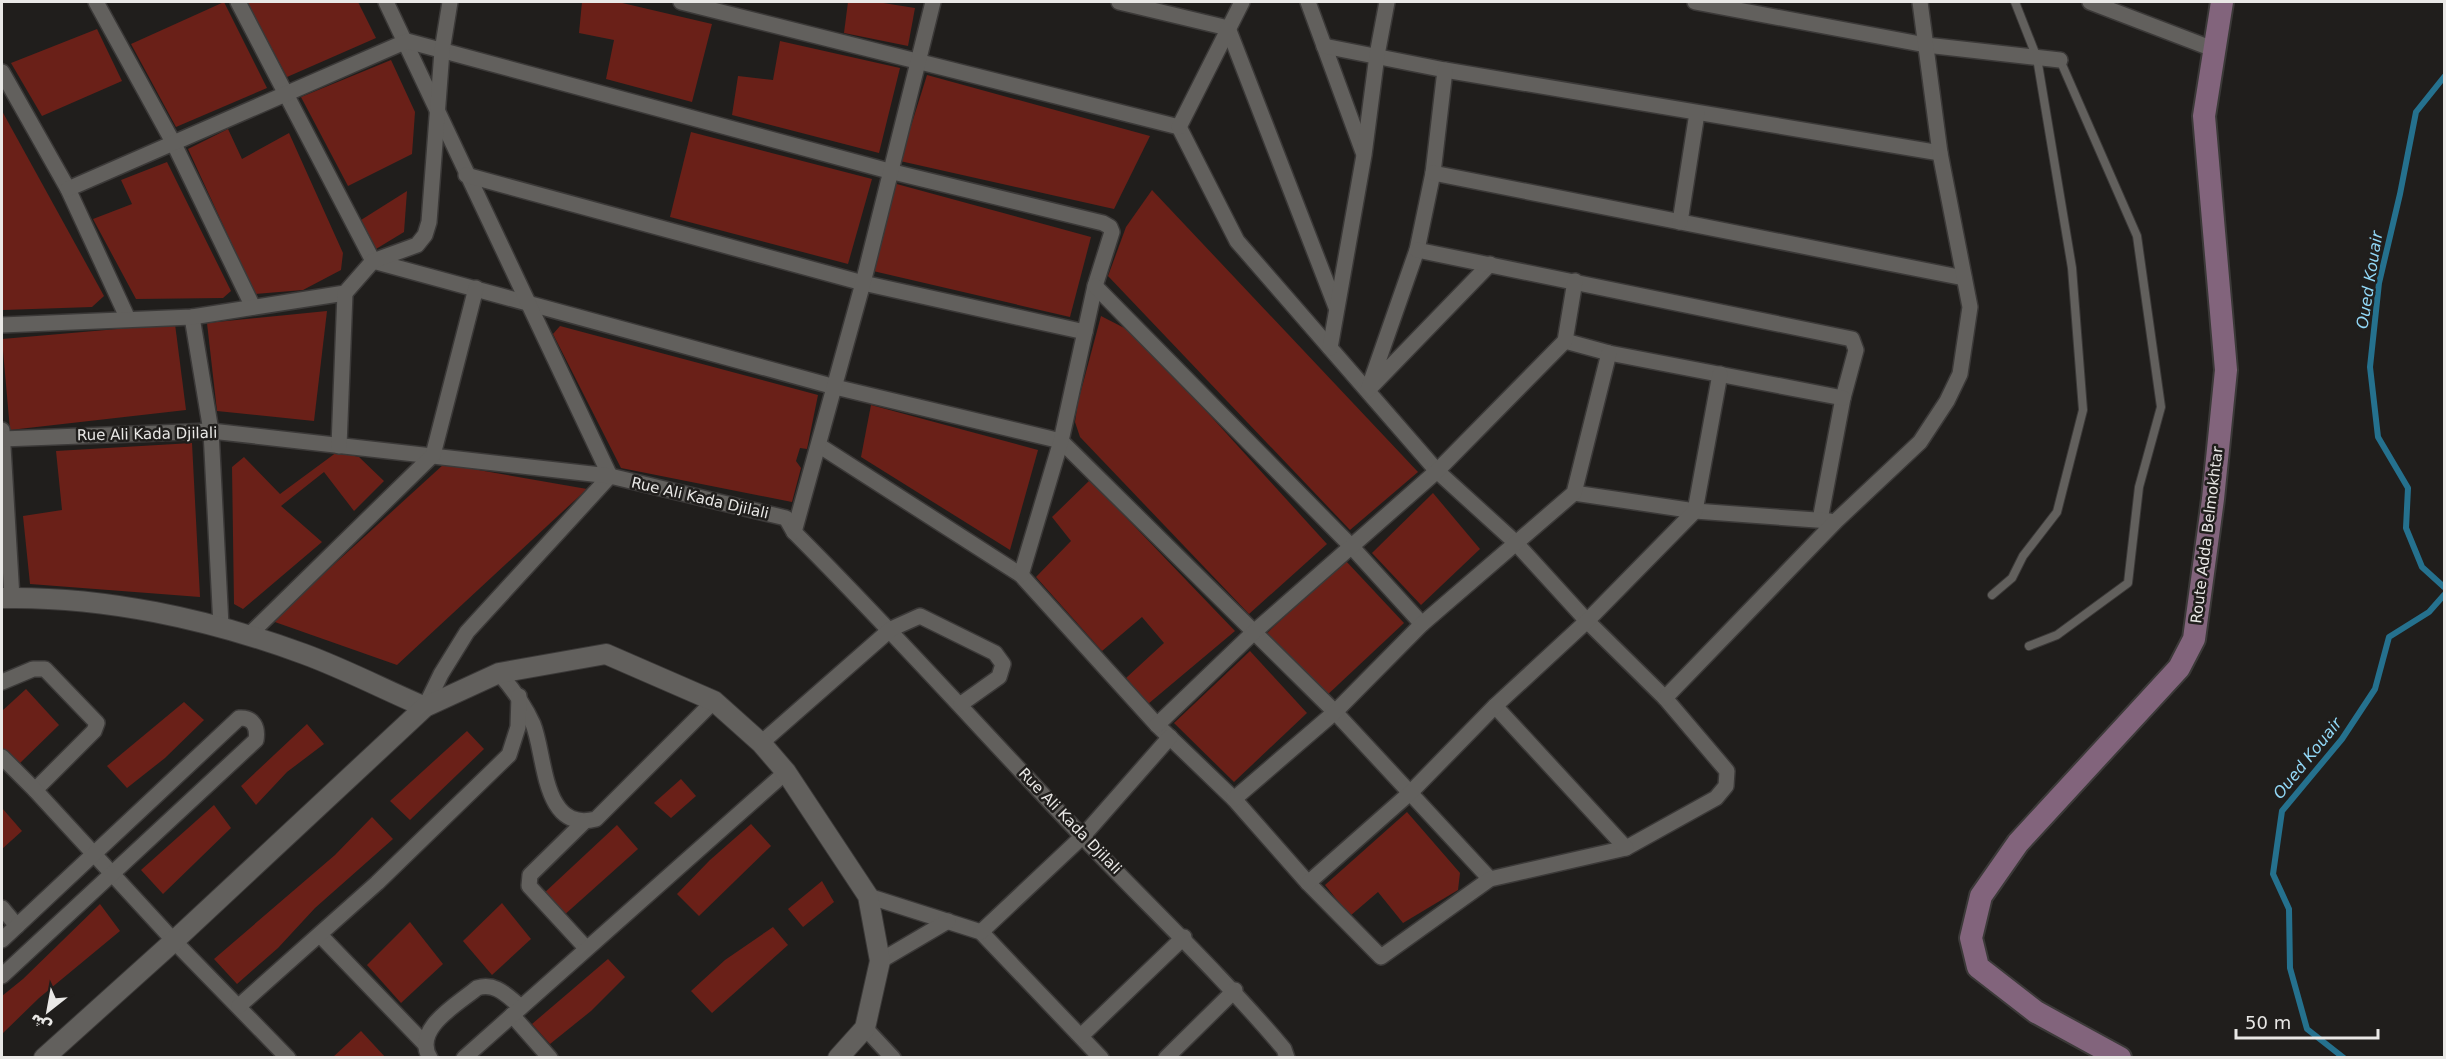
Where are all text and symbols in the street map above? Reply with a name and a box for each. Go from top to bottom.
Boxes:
water label: Oued Kouair [2352,229,2387,330]
street label: Rue Ali Kada Djilali [77,424,217,444]
street label: Route Adda Belmokhtar [2187,445,2227,625]
street label: Rue Ali Kada Djilali [630,473,770,523]
water label: Oued Kouair [2269,713,2347,803]
street label: Rue Ali Kada Djilali [1015,764,1125,878]
north arrow [18,981,78,1041]
scale bar [2236,1002,2378,1040]
text: ش [26,1010,55,1037]
text: 50 m [2245,1012,2291,1033]

